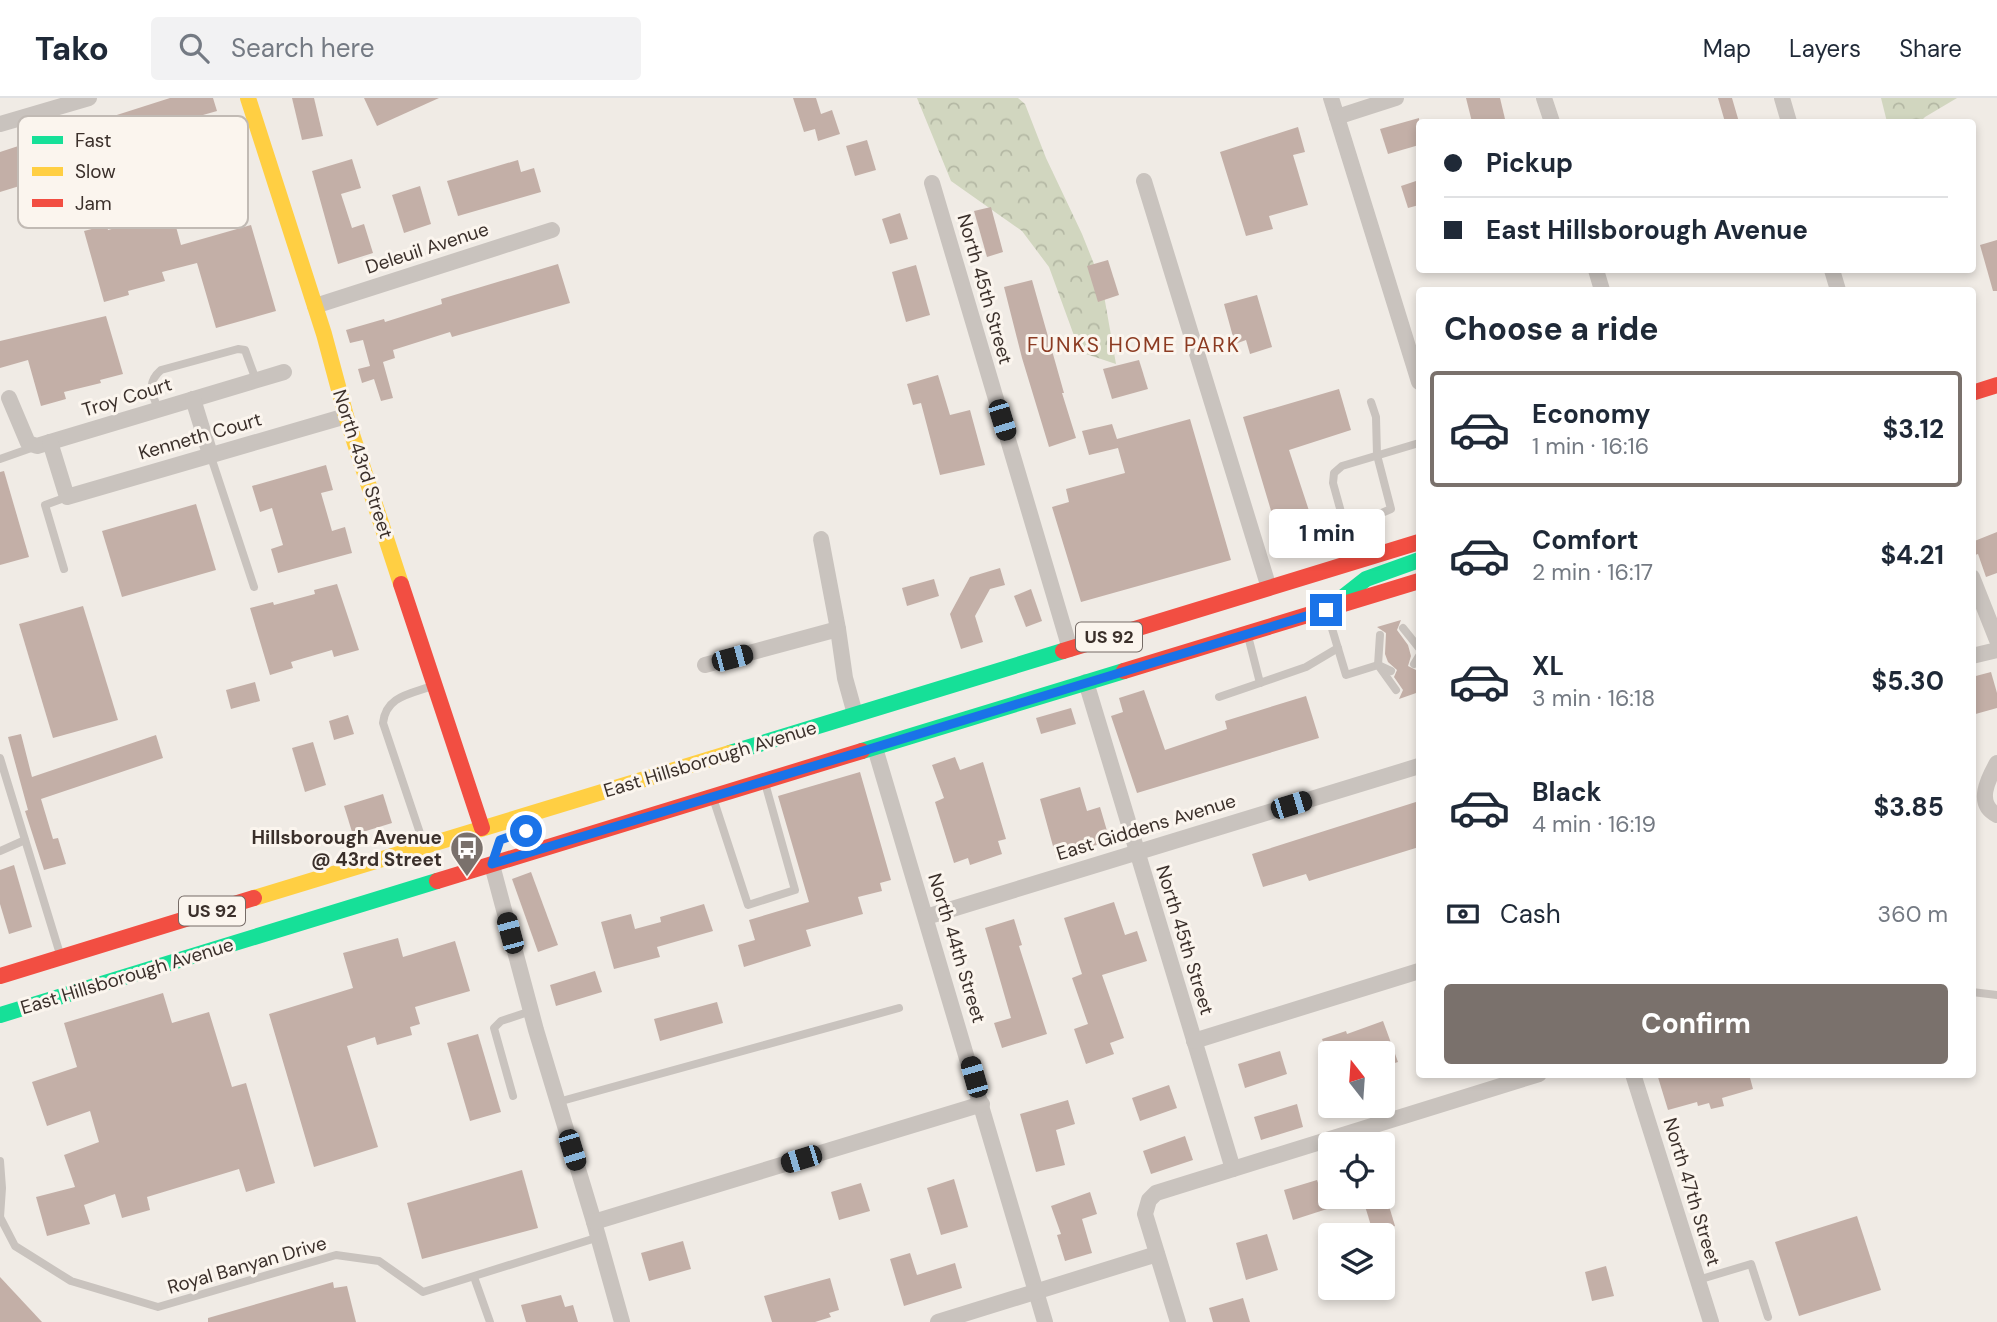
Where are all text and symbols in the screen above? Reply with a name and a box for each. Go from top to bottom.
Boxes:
search box [151,17,641,80]
text: Tako [35,27,109,70]
icon: search [175,29,213,67]
text: Search here [231,31,374,65]
text: Map [1703,33,1751,64]
text: Layers [1789,33,1861,64]
text: Share [1899,33,1962,64]
legend [18,116,248,228]
text: Fast [75,128,111,153]
text: Pickup [1486,146,1573,180]
text: Slow [75,159,116,184]
text: Jam [75,191,112,216]
street label: North 45th Street [952,211,1018,367]
text: East Hillsborough Avenue [1486,213,1808,247]
street label: Deleuil Avenue [362,216,492,280]
text: Choose a ride [1444,308,1659,350]
district label: FUNKS HOME PARK [1027,331,1241,359]
street label: Troy Court [79,372,175,422]
street label: North 43rd Street [327,386,399,542]
car [986,397,1019,443]
text: Economy [1532,397,1650,431]
icon: car [1448,398,1511,461]
street label: Kenneth Court [135,406,265,466]
text: $3.12 [1882,412,1944,446]
text: 1 min · 16:16 [1532,431,1649,461]
callout: 1 min [1268,508,1384,558]
text: 1 min [1299,518,1355,548]
text: Comfort [1532,523,1638,557]
icon: car [1448,524,1511,587]
text: $4.21 [1880,538,1944,572]
text: 2 min · 16:17 [1532,557,1653,587]
route end [1310,594,1342,626]
road number: US 92 [1076,622,1142,652]
car [709,642,756,674]
text: XL [1532,649,1564,683]
icon: car [1448,650,1511,713]
text: $5.30 [1872,664,1944,698]
text: 3 min · 16:18 [1532,683,1655,713]
street label: East Hillsborough Avenue [601,715,819,803]
text: Black [1532,775,1602,809]
icon: car [1448,776,1511,839]
street label: East Giddens Avenue [1053,788,1239,866]
car [1268,789,1315,821]
text: $3.85 [1873,790,1944,824]
text: 4 min · 16:19 [1532,809,1656,839]
route start [510,815,542,847]
place label: Hillsborough Avenue @ 43rd Street [251,825,442,872]
bus stop icon: Hillsborough Avenue @ 43rd Street [448,829,486,878]
street label: North 45th Street [1150,862,1220,1018]
street label: North 44th Street [922,870,992,1026]
icon: cash [1444,895,1482,933]
road number: US 92 [179,896,245,926]
text: Cash [1500,897,1561,931]
text: 360 m [1878,899,1948,929]
car [495,910,526,956]
street label: East Hillsborough Avenue [18,932,236,1020]
button: Confirm [1444,984,1948,1064]
north arrow [1318,1041,1395,1118]
map controls [1318,1041,1395,1300]
car [959,1054,990,1100]
street label: North 47th Street [1658,1115,1726,1269]
car [556,1127,589,1173]
button: locate [1318,1132,1395,1209]
car [778,1143,825,1175]
button: layers [1318,1223,1395,1300]
street label: Royal Banyan Drive [164,1230,330,1300]

